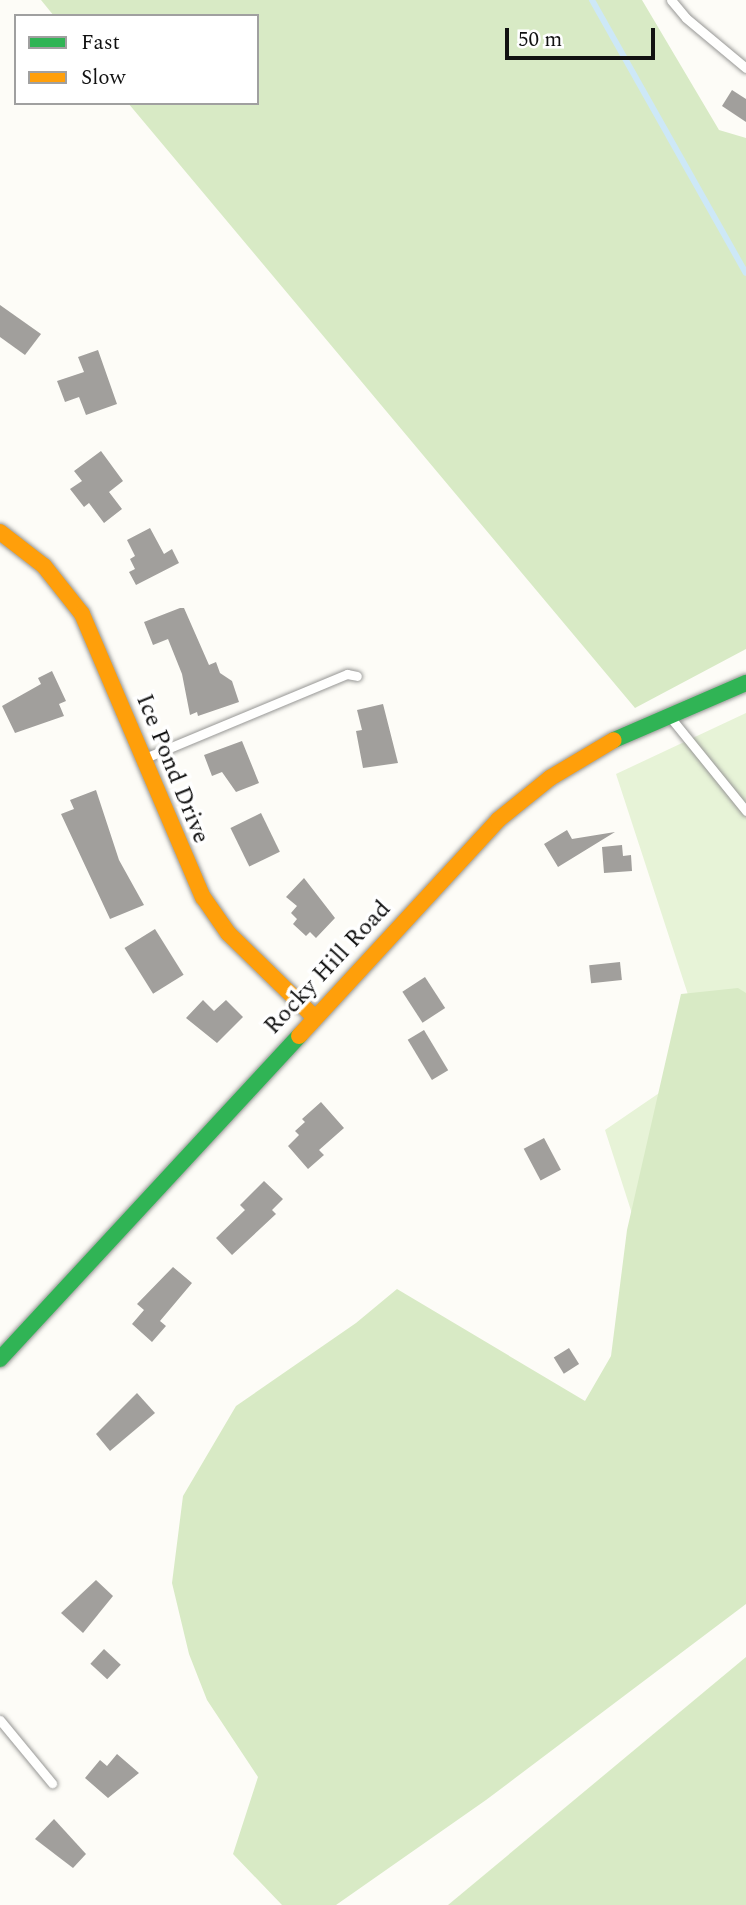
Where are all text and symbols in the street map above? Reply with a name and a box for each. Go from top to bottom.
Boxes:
legend [14,14,259,105]
scale bar [508,14,658,58]
text: 50 m [518,24,562,56]
text: Fast [81,27,120,59]
text: Slow [81,62,125,94]
street label: Ice Pond Drive [129,690,215,848]
street label: Rocky Hill Road [259,895,397,1041]

